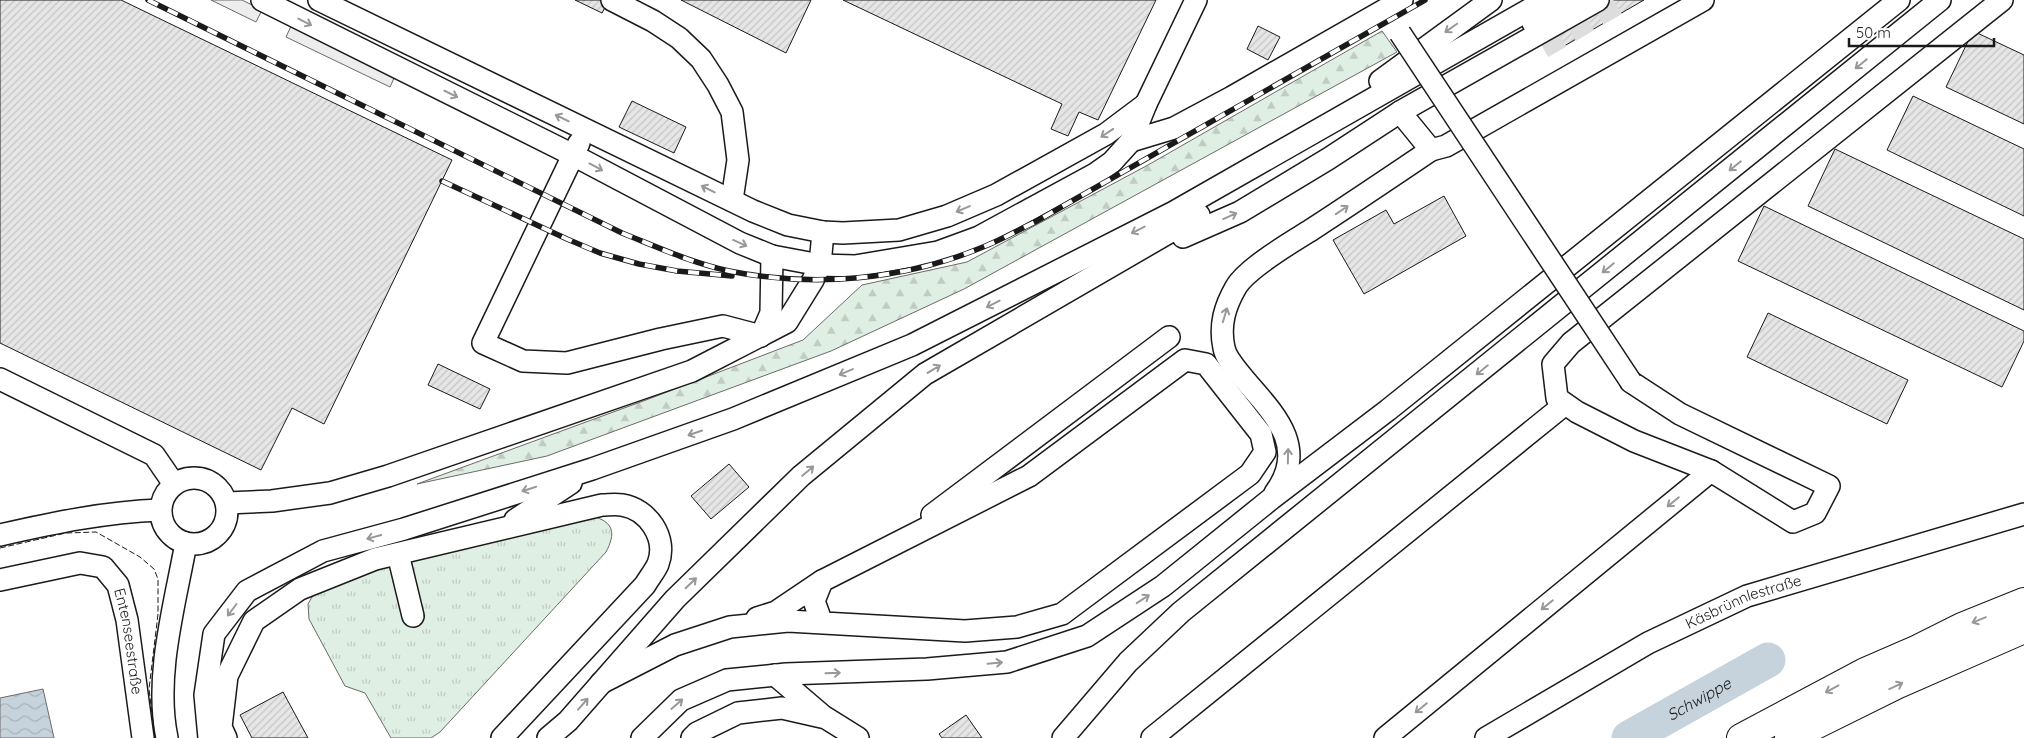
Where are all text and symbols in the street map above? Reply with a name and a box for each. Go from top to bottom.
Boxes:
scale bar [1849,15,1994,47]
one-way arrow [298,17,313,27]
one-way arrow [1444,23,1458,33]
text: 50 m [1856,23,1891,42]
one-way arrow [1855,58,1868,69]
one-way arrow [443,90,458,99]
one-way arrow [555,112,570,122]
one-way arrow [1100,128,1114,138]
one-way arrow [1728,160,1741,171]
one-way arrow [588,163,603,172]
one-way arrow [701,184,716,193]
one-way arrow [1335,204,1349,214]
one-way arrow [956,205,971,215]
one-way arrow [1222,211,1237,221]
one-way arrow [1131,226,1146,235]
one-way arrow [732,238,747,248]
one-way arrow [1602,262,1615,273]
one-way arrow [986,300,1001,309]
one-way arrow [1220,307,1230,323]
one-way arrow [927,363,941,373]
one-way arrow [1475,364,1488,375]
one-way arrow [839,368,854,378]
one-way arrow [688,429,703,438]
one-way arrow [1283,448,1292,464]
one-way arrow [801,465,814,476]
one-way arrow [522,485,537,494]
one-way arrow [1667,497,1680,508]
one-way arrow [366,533,382,542]
street label: Käsbrünnlestraße [1682,570,1803,633]
one-way arrow [685,577,697,589]
street label: Entenseestraße [110,586,147,696]
one-way arrow [1135,594,1149,604]
one-way arrow [1541,600,1554,611]
one-way arrow [227,603,238,616]
one-way arrow [1972,616,1987,626]
one-way arrow [987,658,1003,668]
one-way arrow [824,668,841,678]
water label: Schwippe [1663,672,1735,725]
one-way arrow [1888,680,1903,690]
one-way arrow [1825,685,1840,694]
one-way arrow [577,698,589,711]
one-way arrow [670,698,683,710]
one-way arrow [1415,702,1428,713]

